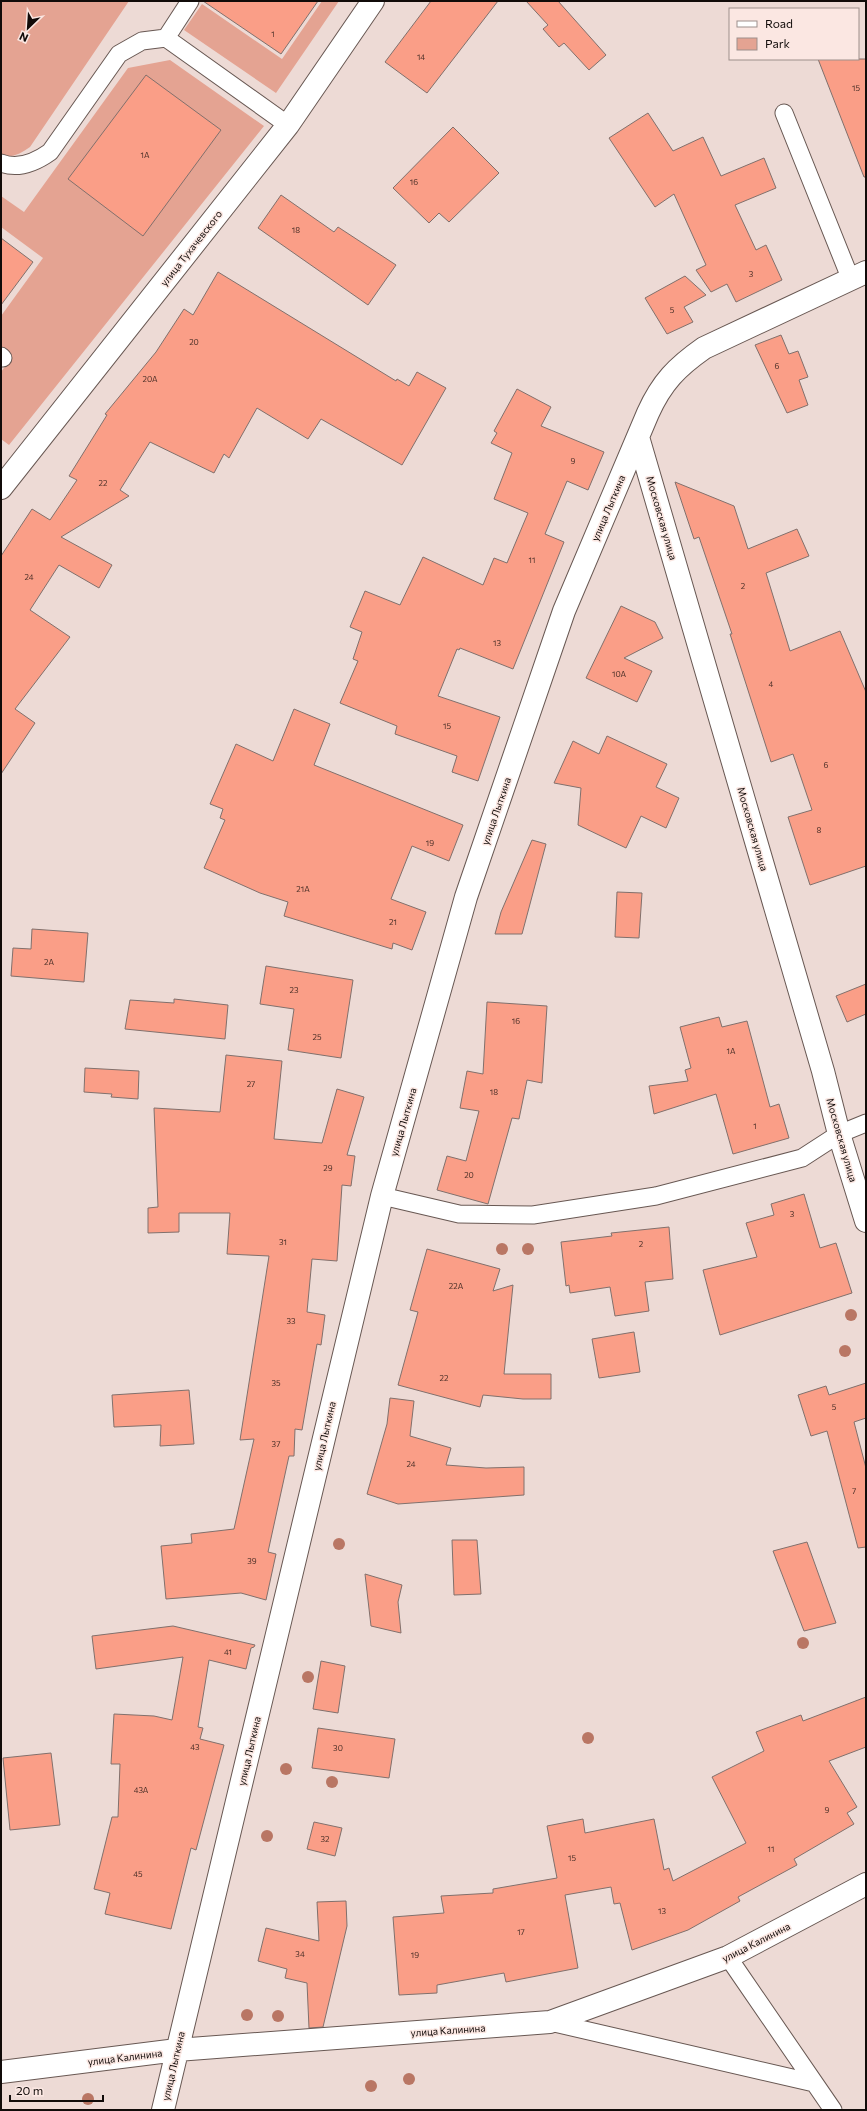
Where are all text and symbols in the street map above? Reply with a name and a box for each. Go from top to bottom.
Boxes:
north arrow [8,8,48,48]
legend [729,8,859,60]
text: Road [765,16,793,30]
house number: 1 [271,29,275,39]
text: N [17,30,30,45]
text: Park [765,36,791,50]
house number: 14 [417,52,425,62]
house number: 15 [852,83,860,93]
house number: 1А [141,150,150,160]
house number: 16 [410,177,418,187]
street label: улица Тухачевского [158,208,224,288]
house number: 18 [292,225,300,235]
house number: 3 [749,269,754,279]
house number: 5 [670,305,675,315]
house number: 20 [189,337,199,347]
house number: 6 [775,361,780,371]
house number: 20А [143,374,158,384]
house number: 9 [571,456,576,466]
street label: улица Лыткина [589,473,627,543]
street label: Московская улица [644,475,680,561]
house number: 22 [99,478,108,488]
house number: 11 [529,555,535,565]
house number: 24 [24,572,34,582]
house number: 2 [741,581,746,591]
house number: 13 [493,638,501,648]
house number: 10А [612,669,626,679]
house number: 4 [769,679,774,689]
house number: 15 [443,721,451,731]
house number: 6 [824,760,829,770]
street label: улица Лыткина [479,776,513,846]
street label: Московская улица [735,786,771,872]
house number: 8 [817,825,822,835]
house number: 19 [426,838,434,848]
house number: 21А [296,884,310,894]
house number: 21 [389,917,397,927]
house number: 2А [44,957,54,967]
house number: 23 [290,985,299,995]
house number: 16 [512,1016,520,1026]
house number: 25 [312,1032,322,1042]
house number: 1А [727,1046,736,1056]
house number: 27 [247,1079,255,1089]
street label: улица Лыткина [387,1086,419,1158]
house number: 18 [490,1087,498,1097]
street label: Московская улица [824,1097,860,1183]
house number: 1 [753,1121,757,1131]
house number: 29 [323,1163,333,1173]
house number: 20 [464,1170,474,1180]
house number: 3 [790,1209,795,1219]
house number: 31 [279,1237,287,1247]
house number: 2 [639,1239,644,1249]
house number: 22А [449,1281,464,1291]
house number: 33 [286,1316,296,1326]
house number: 22 [440,1373,449,1383]
house number: 35 [271,1378,281,1388]
street label: улица Лыткина [310,1400,338,1472]
house number: 5 [832,1402,837,1412]
house number: 37 [272,1439,280,1449]
house number: 24 [406,1459,416,1469]
house number: 7 [852,1486,856,1496]
house number: 39 [247,1556,257,1566]
house number: 41 [224,1647,232,1657]
street label: улица Лыткина [235,1715,263,1787]
house number: 43 [190,1742,200,1752]
house number: 30 [333,1743,343,1753]
house number: 43А [134,1785,149,1795]
house number: 9 [825,1805,830,1815]
house number: 32 [321,1834,330,1844]
house number: 11 [768,1844,774,1854]
house number: 15 [568,1853,576,1863]
house number: 45 [133,1869,143,1879]
house number: 13 [658,1906,666,1916]
street label: улица Калинина [720,1920,792,1964]
house number: 17 [517,1927,525,1937]
house number: 34 [295,1949,305,1959]
house number: 19 [411,1950,419,1960]
street label: улица Калинина [410,2021,486,2039]
street label: улица Лыткина [159,2030,187,2102]
street label: улица Калинина [87,2046,163,2068]
scale bar [10,2077,103,2103]
text: 20 m [16,2083,43,2097]

